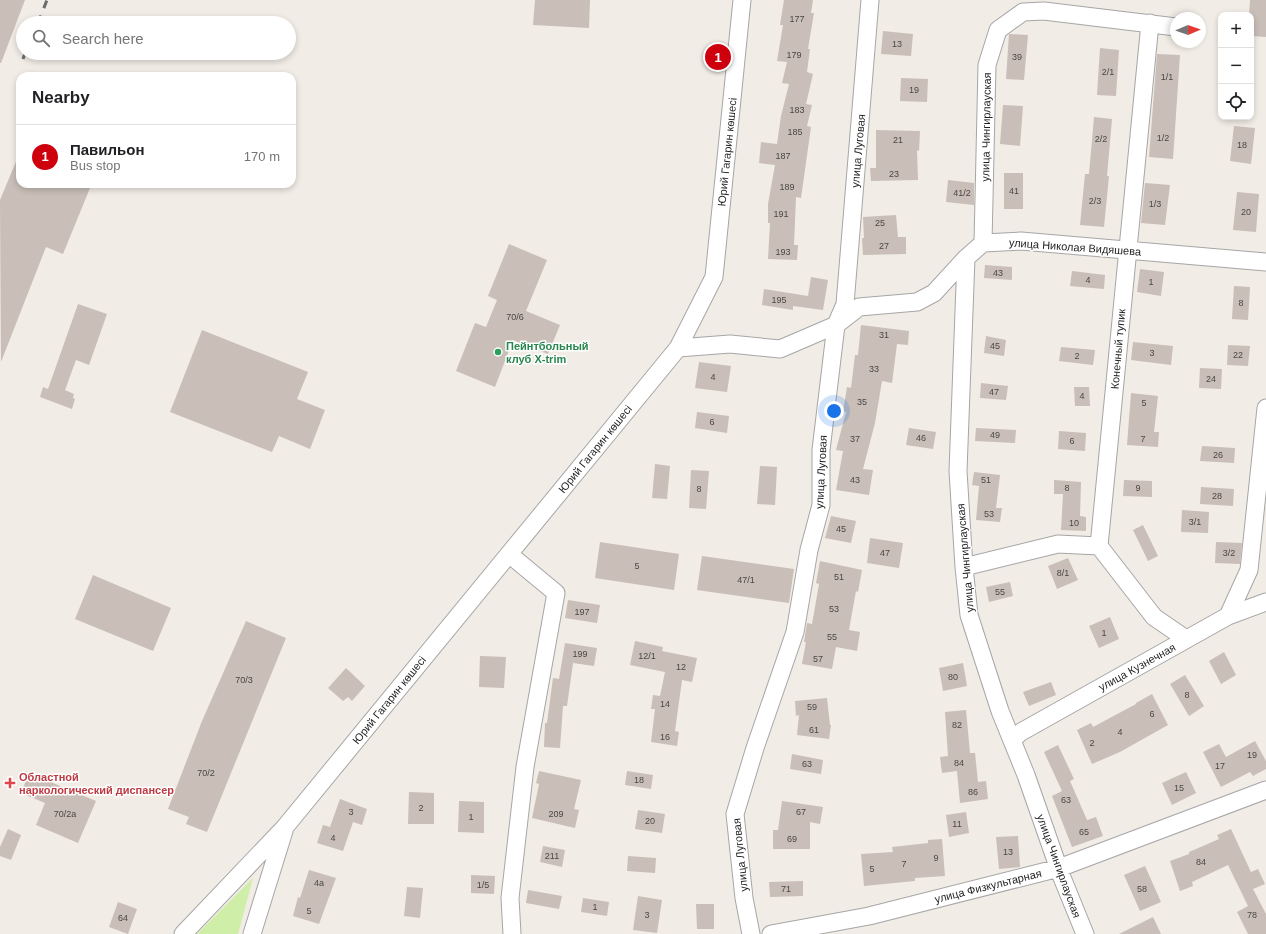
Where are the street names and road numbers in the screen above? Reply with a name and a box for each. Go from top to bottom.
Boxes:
street label: улица Чингирлауская [979,72,993,182]
street label: Юрий Гагарин көшесі [715,97,739,207]
street label: улица Луговая [849,114,867,188]
street label: улица Николая Видяшева [1009,236,1142,258]
street label: Конечный тупик [1108,308,1128,390]
street label: Юрий Гагарин көшесі [556,403,634,495]
street label: улица Луговая [813,435,829,509]
street label: улица Чингирлауская [954,503,976,613]
street label: улица Кузнечная [1096,641,1178,693]
street label: Юрий Гагарин көшесі [350,654,428,746]
street label: улица Чингирлауская [1035,813,1083,919]
street label: улица Луговая [730,818,750,892]
street label: улица Физкультарная [933,867,1043,905]

